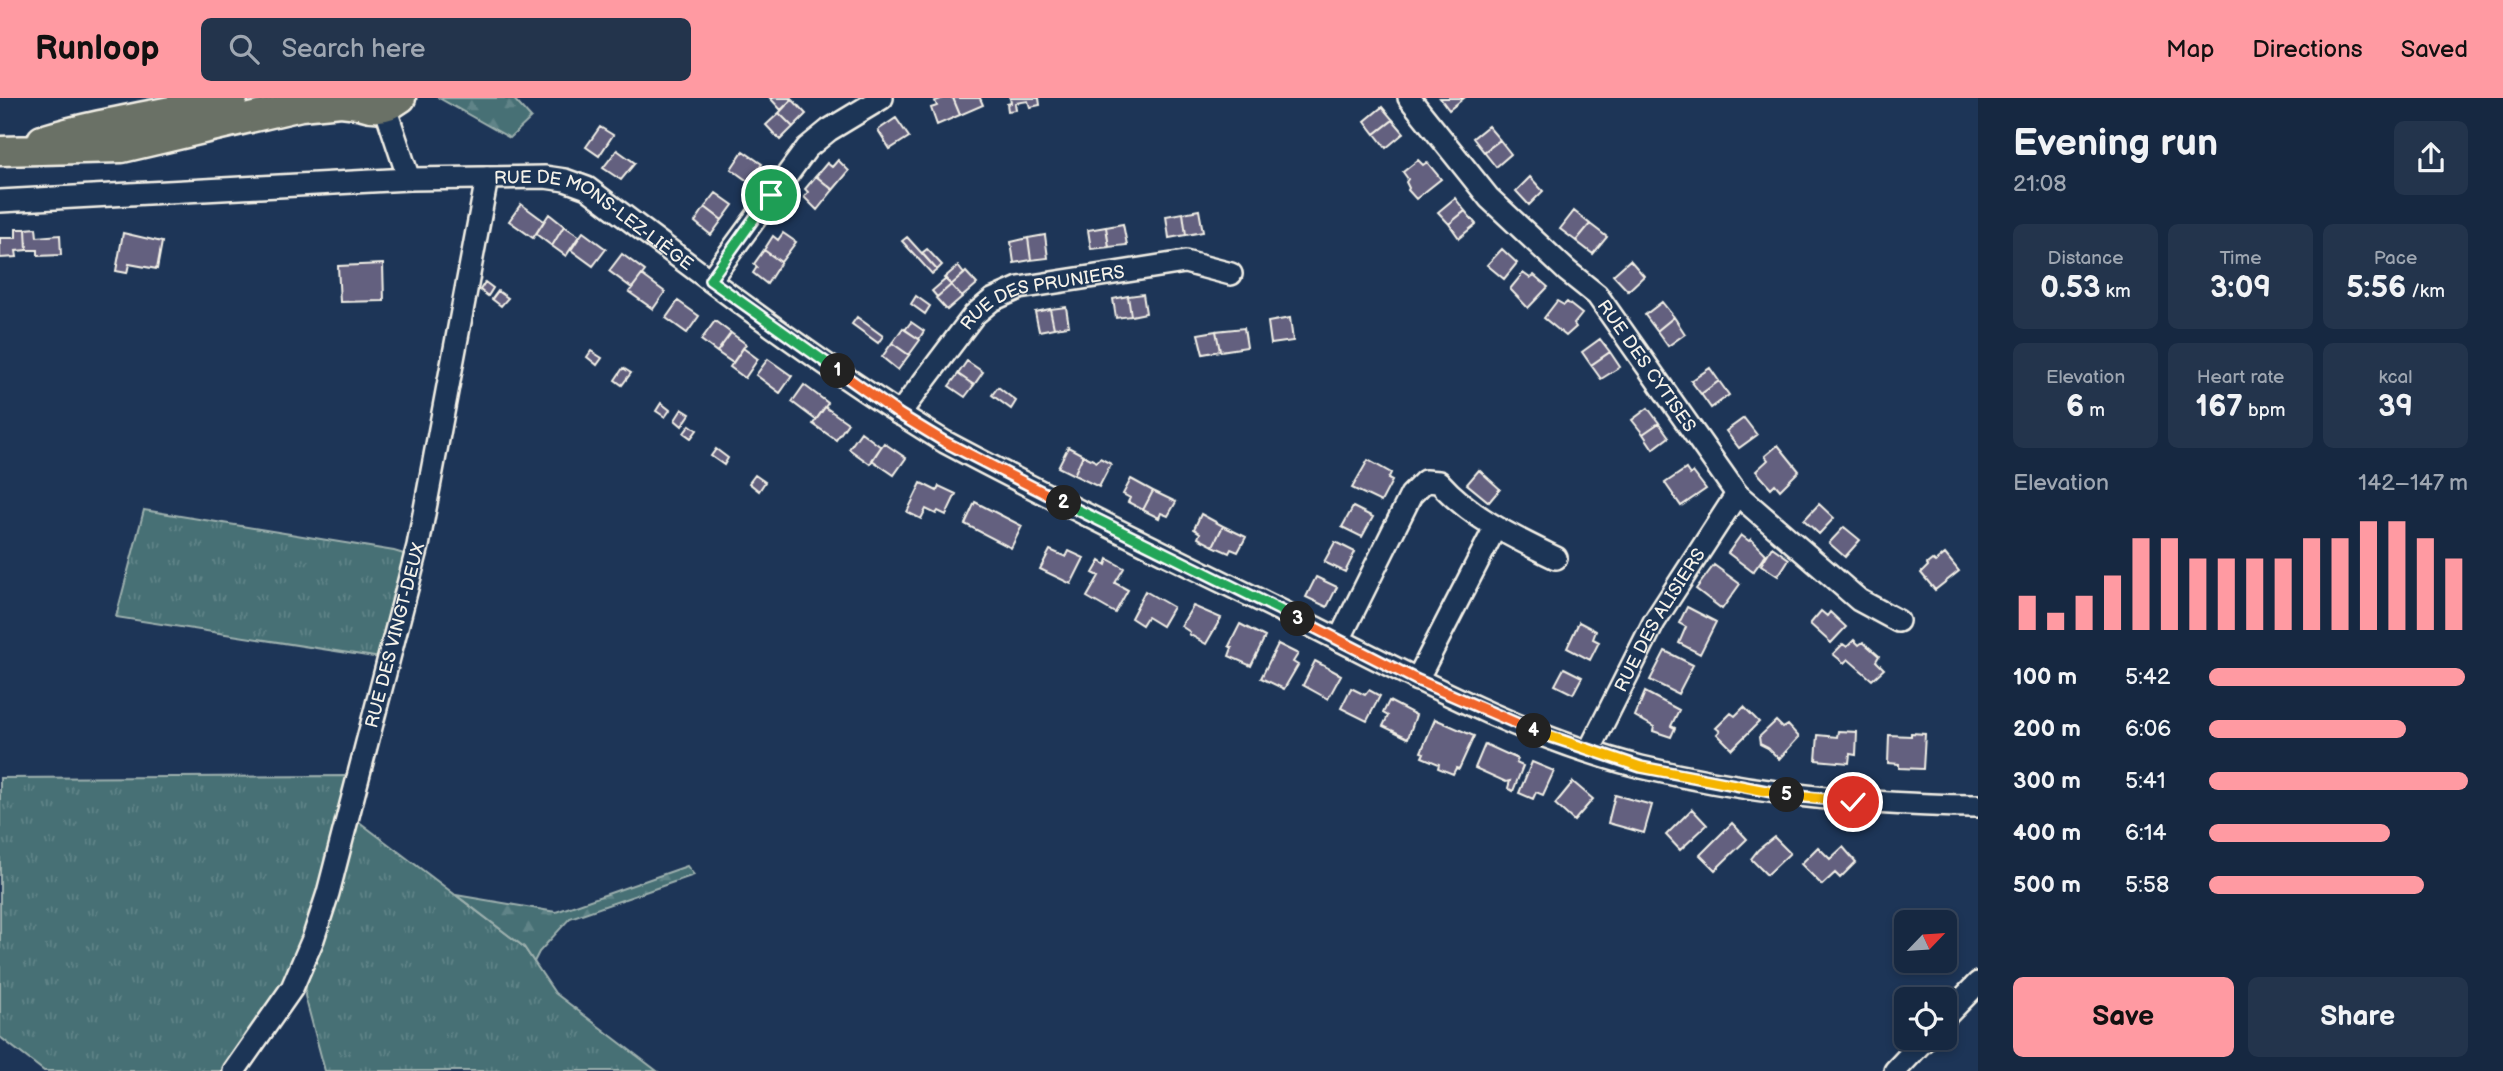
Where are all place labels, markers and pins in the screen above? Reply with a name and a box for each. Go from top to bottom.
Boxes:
pin [741,165,801,225]
pin: 1 [820,354,856,388]
pin: 2 [1046,486,1082,520]
pin: 3 [1280,602,1316,636]
pin: 4 [1516,714,1552,748]
pin [1823,772,1883,832]
pin: 5 [1770,778,1804,812]

